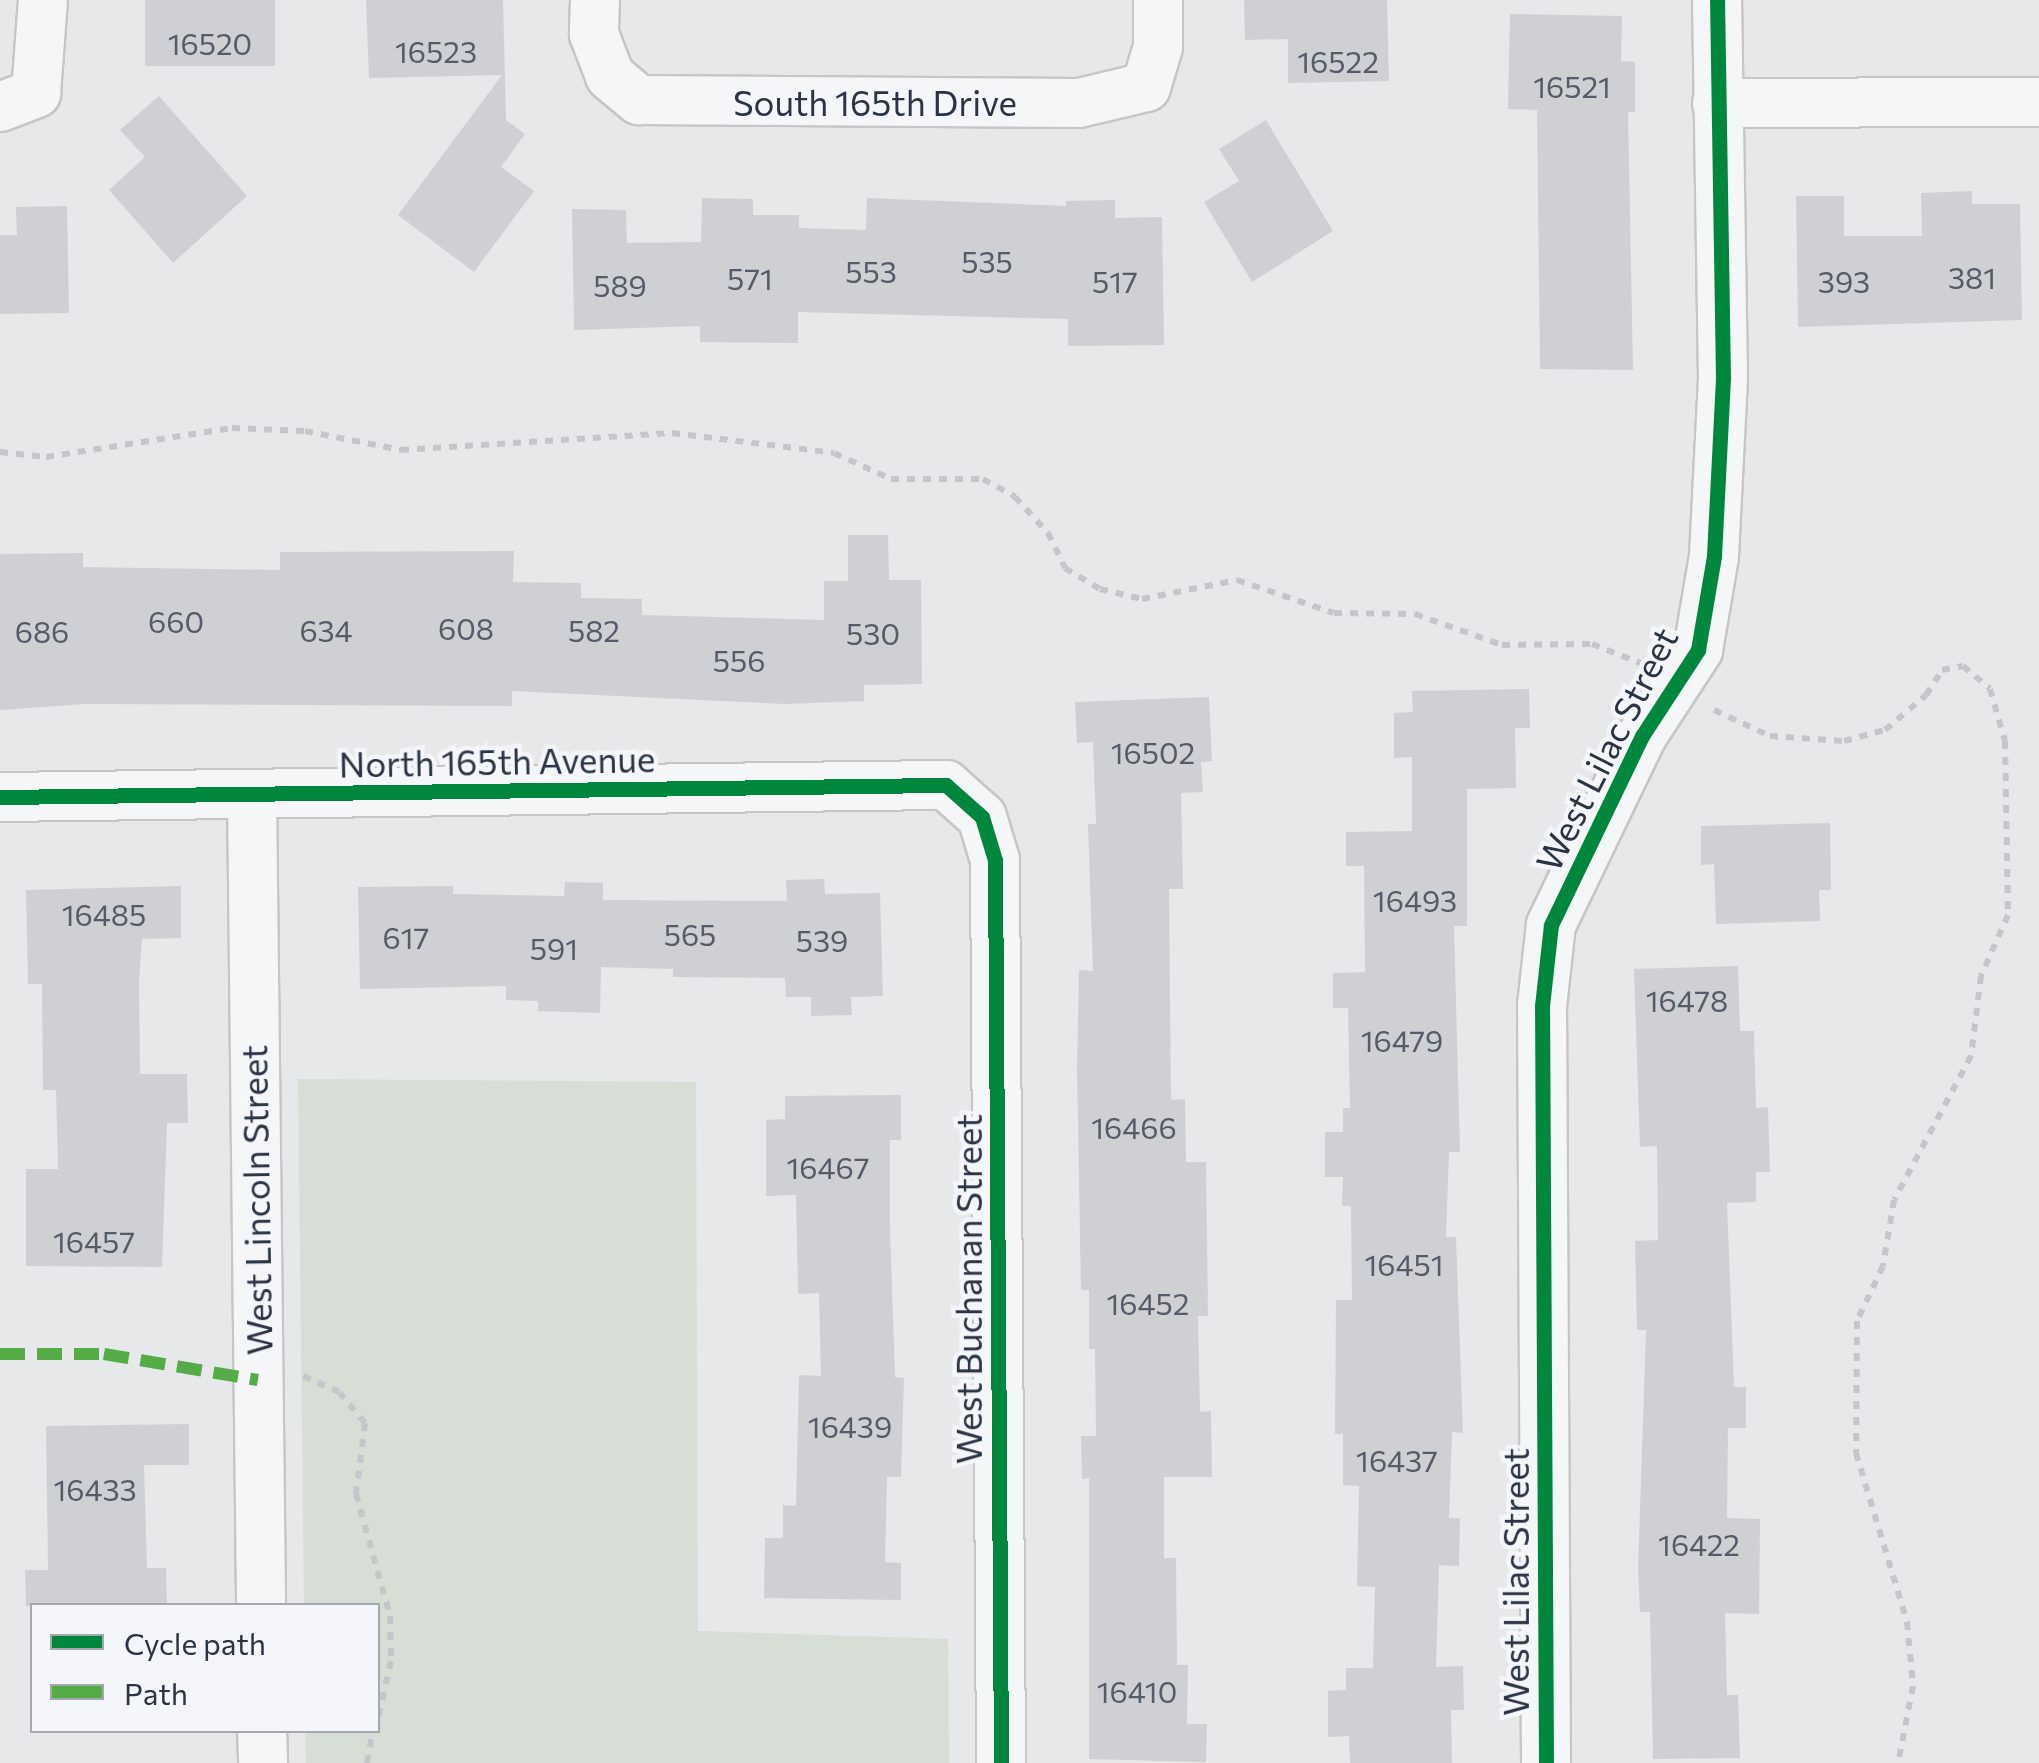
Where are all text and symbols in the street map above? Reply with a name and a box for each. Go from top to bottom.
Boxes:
house number: 16520 [168,25,252,61]
house number: 16523 [395,33,477,69]
house number: 16522 [1297,43,1379,79]
house number: 16521 [1533,68,1611,104]
street label: South 165th Drive [733,81,1017,123]
house number: 535 [961,243,1013,279]
house number: 553 [845,253,897,289]
house number: 381 [1948,259,1996,295]
house number: 571 [727,260,773,296]
house number: 517 [1092,263,1138,299]
house number: 393 [1818,263,1870,299]
house number: 589 [593,267,647,303]
house number: 660 [148,603,204,639]
house number: 608 [438,610,494,646]
house number: 634 [299,612,353,648]
house number: 582 [568,612,620,648]
house number: 686 [15,613,69,649]
house number: 530 [846,615,900,651]
street label: West Lilac Street [1527,620,1685,878]
house number: 556 [713,642,765,678]
house number: 16502 [1111,734,1195,770]
street label: North 165th Avenue [338,737,656,785]
house number: 16493 [1373,882,1457,918]
house number: 16485 [62,896,146,932]
house number: 565 [664,916,716,952]
house number: 617 [383,919,429,955]
house number: 539 [796,922,848,958]
house number: 591 [530,930,578,966]
house number: 16478 [1646,982,1728,1018]
house number: 16479 [1361,1022,1443,1058]
street label: West Lincoln Street [232,1044,280,1356]
house number: 16466 [1091,1109,1177,1145]
street label: West Buchanan Street [947,1114,989,1464]
house number: 16467 [787,1149,869,1185]
house number: 16457 [53,1223,135,1259]
house number: 16451 [1364,1246,1444,1282]
house number: 16452 [1107,1285,1189,1321]
house number: 16439 [808,1408,892,1444]
house number: 16437 [1356,1442,1438,1478]
street label: West Lilac Street [1494,1448,1536,1716]
house number: 16433 [53,1471,137,1507]
house number: 16422 [1658,1526,1740,1562]
legend [30,1603,380,1733]
text: Cycle path [124,1624,266,1661]
house number: 16410 [1097,1673,1177,1709]
text: Path [124,1674,188,1711]

